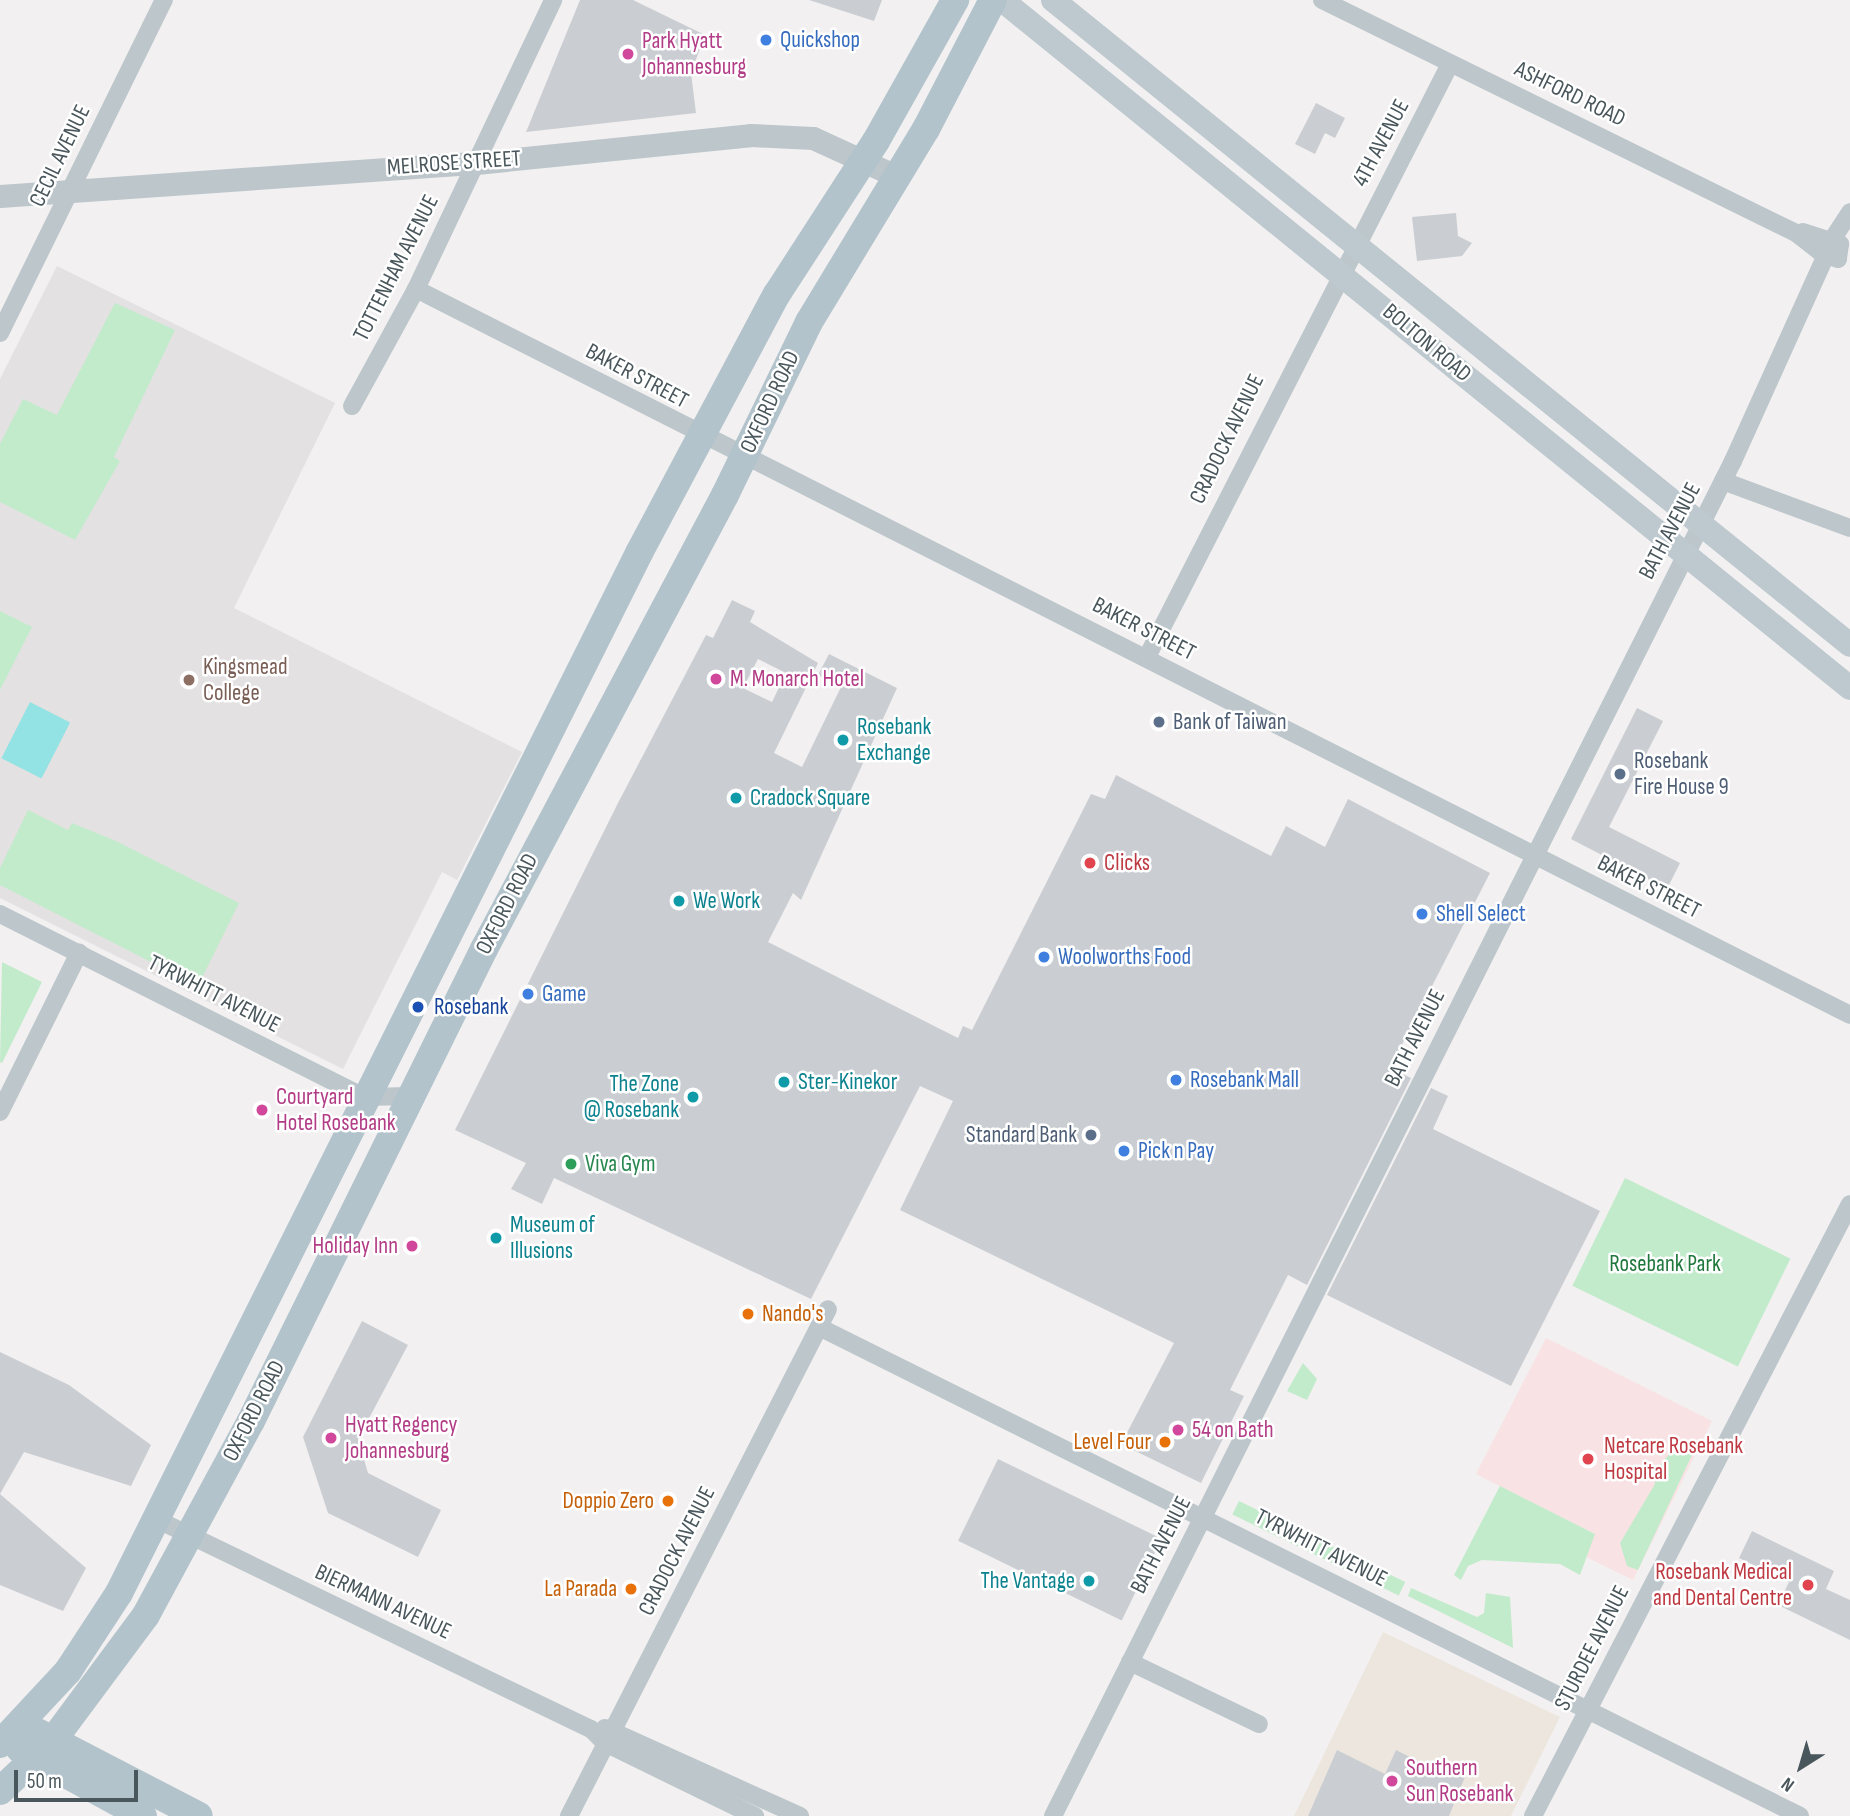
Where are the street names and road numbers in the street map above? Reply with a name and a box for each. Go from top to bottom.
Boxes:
street label: ASHFORD ROAD [1510,55,1630,133]
street label: 4TH AVENUE [1347,95,1415,191]
street label: CECIL AVENUE [24,101,96,211]
street label: MELROSE STREET [386,145,522,181]
street label: TOTTENHAM AVENUE [347,190,445,346]
street label: BOLTON ROAD [1377,298,1477,388]
street label: BAKER STREET [581,338,693,414]
street label: OXFORD ROAD [734,347,806,457]
street label: CRADOCK AVENUE [1184,370,1270,508]
street label: BATH AVENUE [1633,478,1707,584]
street label: BAKER STREET [1088,591,1200,667]
street label: OXFORD ROAD [470,849,544,959]
street label: BAKER STREET [1593,849,1705,925]
street label: TYRWHITT AVENUE [143,949,285,1039]
street label: BATH AVENUE [1379,985,1451,1091]
street label: OXFORD ROAD [217,1356,291,1466]
street label: CRADOCK AVENUE [633,1482,721,1620]
street label: BATH AVENUE [1125,1492,1197,1598]
street label: TYRWHITT AVENUE [1250,1503,1392,1593]
street label: BIERMANN AVENUE [310,1558,456,1646]
street label: STURDEE AVENUE [1549,1581,1635,1715]

